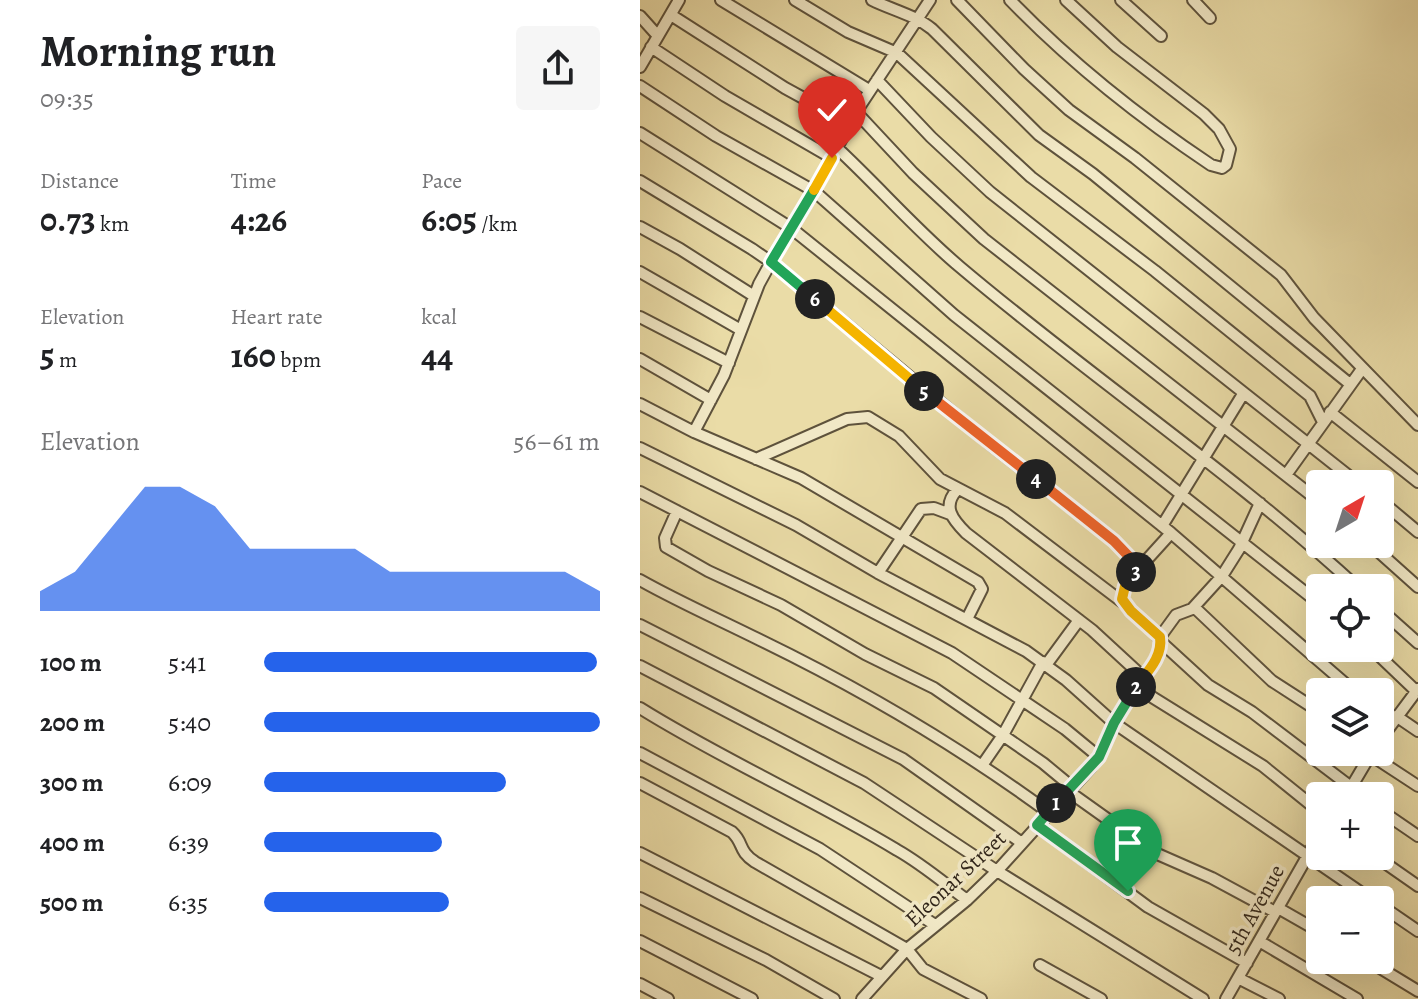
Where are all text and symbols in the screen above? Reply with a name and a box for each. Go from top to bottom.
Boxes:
text: Morning run [40,21,276,81]
button: share [516,26,600,110]
pin [798,76,866,158]
text: 09:35 [40,81,94,116]
icon: check [810,88,854,132]
text: Distance [40,166,119,196]
text: Time [231,166,276,196]
text: Pace [421,166,462,196]
text: 0.73 [40,196,96,243]
text: 4:26 [231,196,287,243]
text: 6:05 [421,196,477,243]
text: km [96,209,129,239]
text: /km [477,209,518,239]
pin: 6 [795,279,835,319]
text: 6 [810,284,820,314]
text: Elevation [40,302,124,332]
text: Heart rate [231,302,323,332]
text: kcal [421,302,457,332]
text: 5 [40,332,55,379]
text: 160 [231,332,276,379]
text: 44 [421,332,453,379]
text: m [55,345,77,375]
text: bpm [276,345,321,375]
pin: 5 [904,371,944,411]
text: 5 [919,376,929,406]
text: Elevation [40,424,140,459]
text: 56–61 m [513,424,600,459]
pin: 4 [1016,459,1056,499]
text: 4 [1031,464,1041,494]
north arrow [1306,470,1394,558]
map controls [1306,470,1394,974]
pin: 3 [1116,552,1156,592]
text: 3 [1131,557,1141,587]
button: locate [1306,574,1394,662]
text: 100 m [40,645,102,680]
text: 5:41 [168,645,206,680]
pin: 2 [1116,667,1156,707]
text: 2 [1131,672,1141,702]
button: layers [1306,678,1394,766]
text: 200 m [40,705,105,740]
text: 5:40 [168,705,211,740]
text: 300 m [40,765,104,800]
text: 6:09 [168,765,212,800]
button: + [1306,782,1394,870]
pin: 1 [1036,783,1076,823]
text: 1 [1052,788,1060,818]
pin [1094,809,1162,891]
icon: arrive [1106,821,1150,865]
street label: Eleonar Street [899,824,1013,933]
text: 400 m [40,825,105,860]
text: 6:39 [168,825,209,860]
street label: 5th Avenue [1218,859,1292,960]
text: 500 m [40,885,104,920]
text: 6:35 [168,885,208,920]
button: − [1306,886,1394,974]

